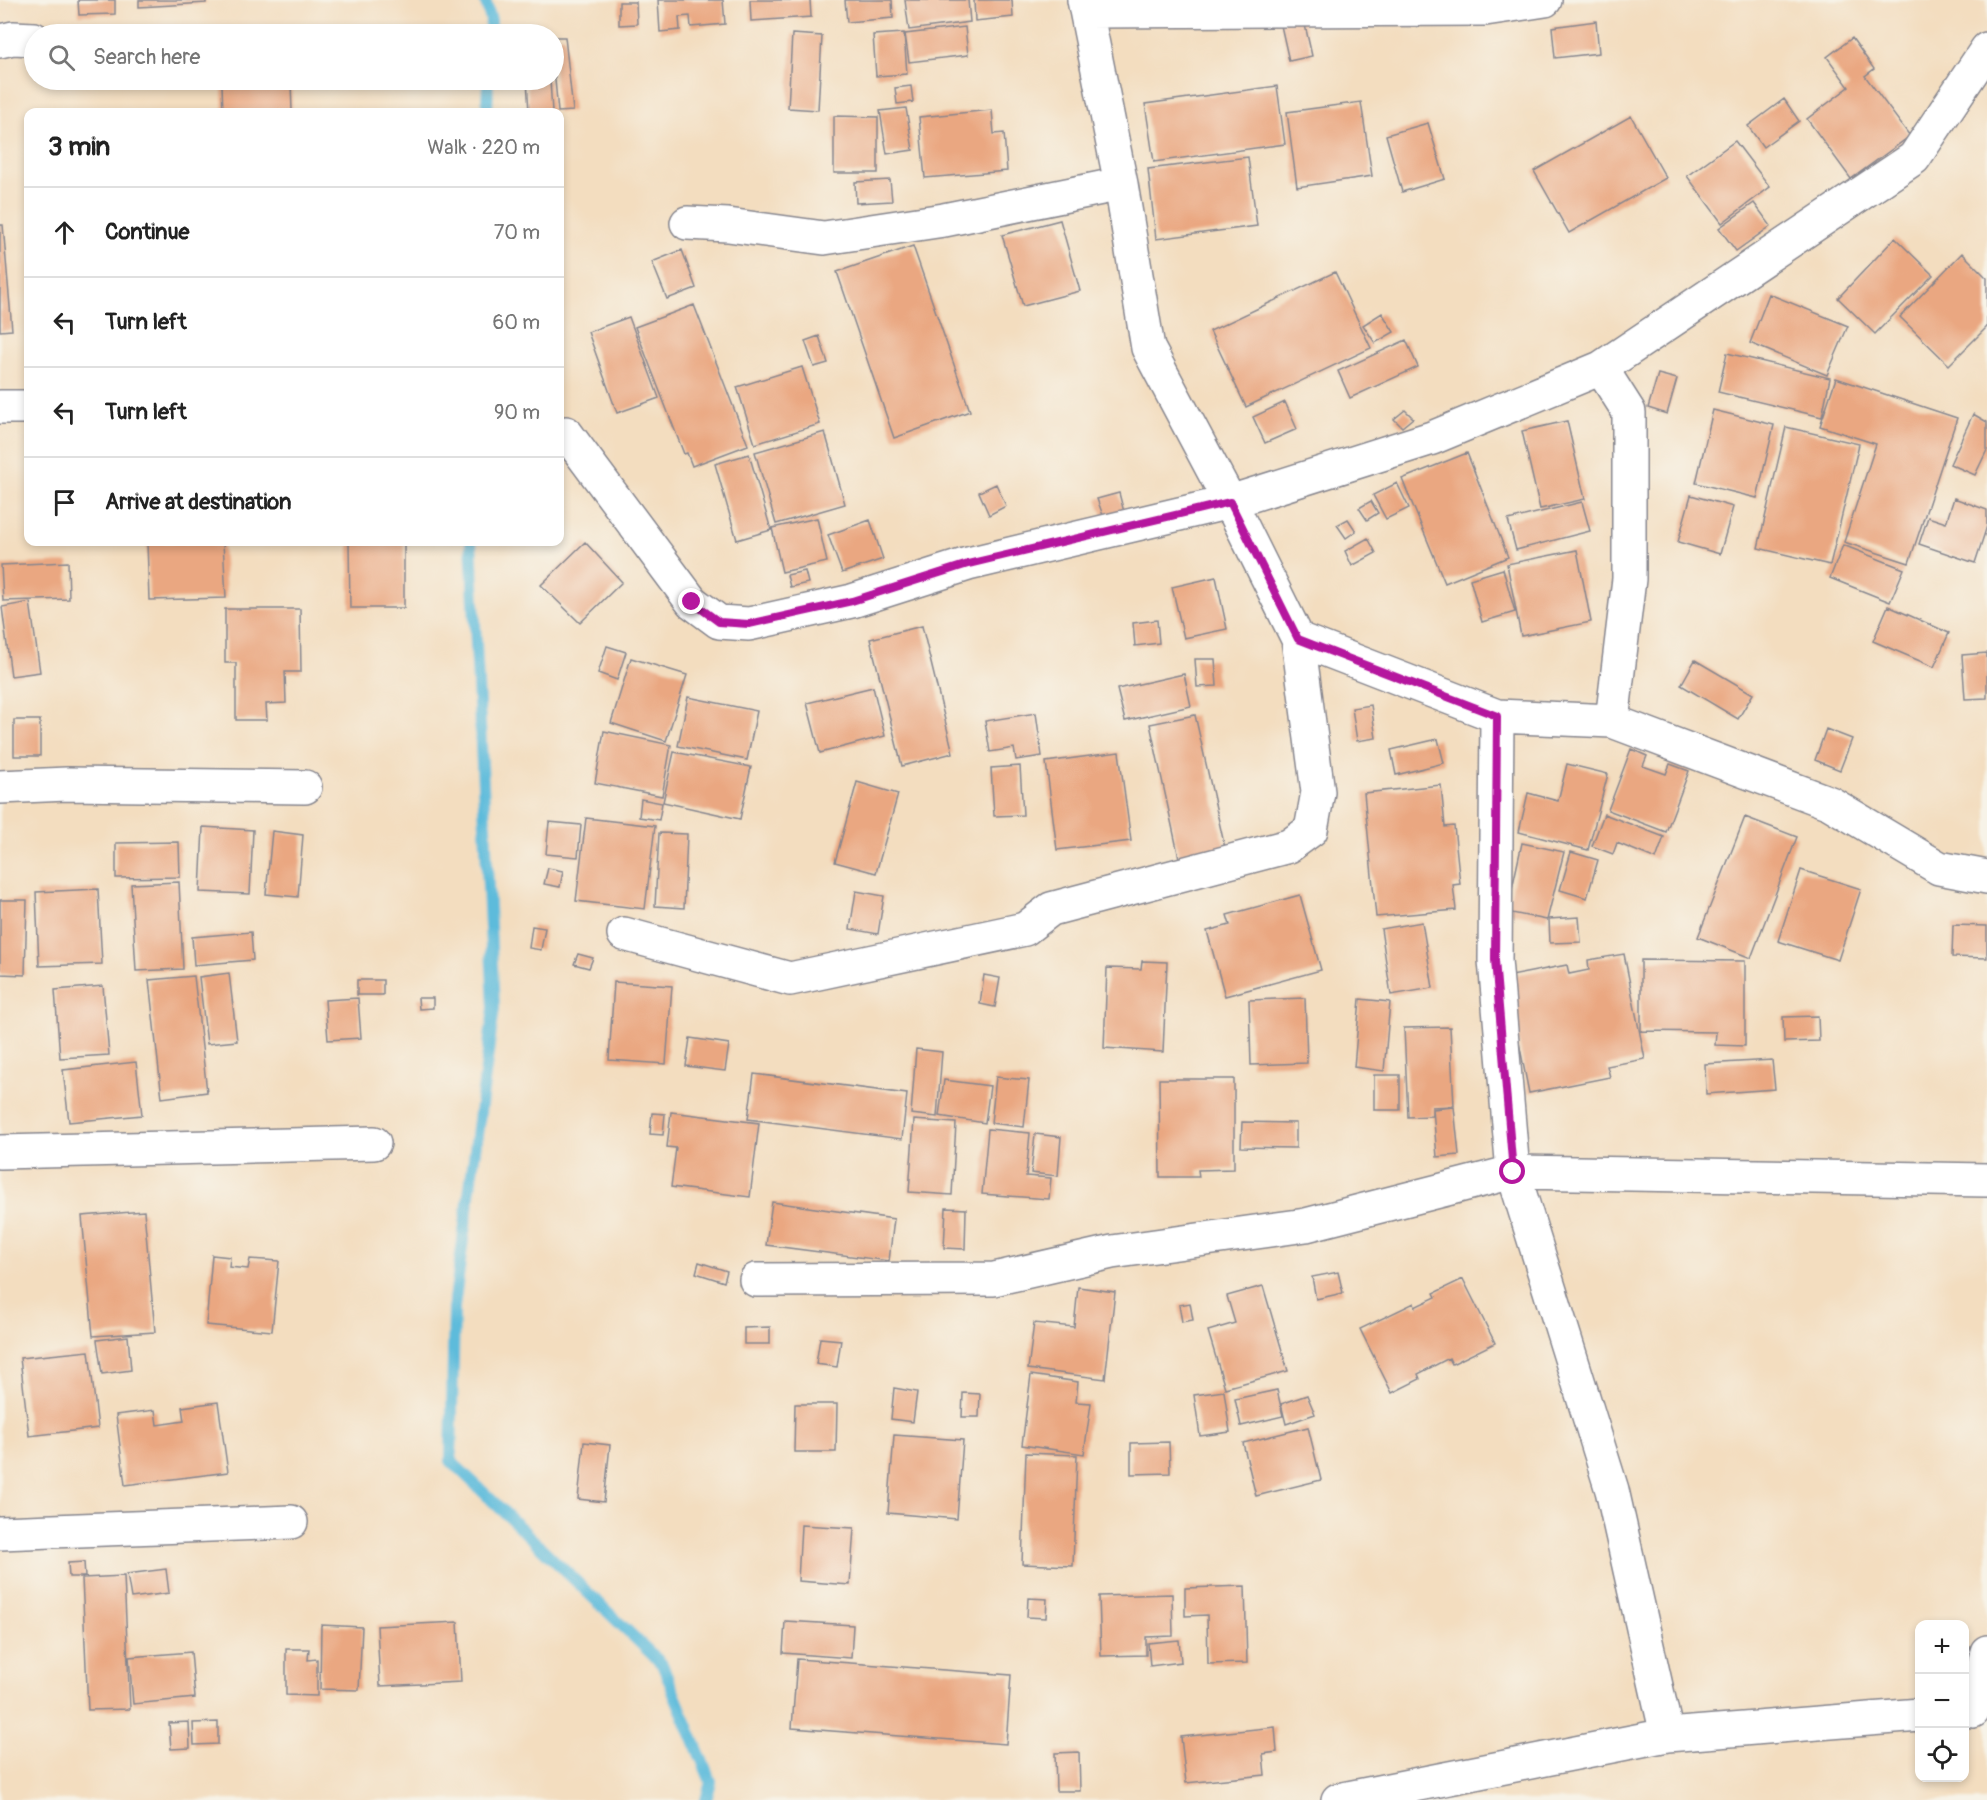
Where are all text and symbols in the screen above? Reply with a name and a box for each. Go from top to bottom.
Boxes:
search box [24,24,564,90]
icon: search [45,41,78,74]
text: Search here [93,43,200,71]
text: 3 min [48,131,110,163]
text: Walk · 220 m [427,135,540,160]
icon: ahead [48,216,81,249]
text: Continue [105,218,189,246]
text: 70 m [494,220,540,245]
icon: left [48,306,81,339]
text: Turn left [105,308,187,336]
text: 60 m [493,310,540,335]
icon: left [48,396,81,429]
text: Turn left [105,398,187,426]
text: 90 m [494,400,540,425]
icon: arrive [48,486,81,519]
text: Arrive at destination [105,488,291,516]
route end [678,588,704,614]
route start [1499,1158,1525,1184]
map controls [1915,1620,1969,1782]
button: + [1915,1620,1969,1674]
button: − [1915,1674,1969,1728]
button: locate [1915,1728,1969,1782]

